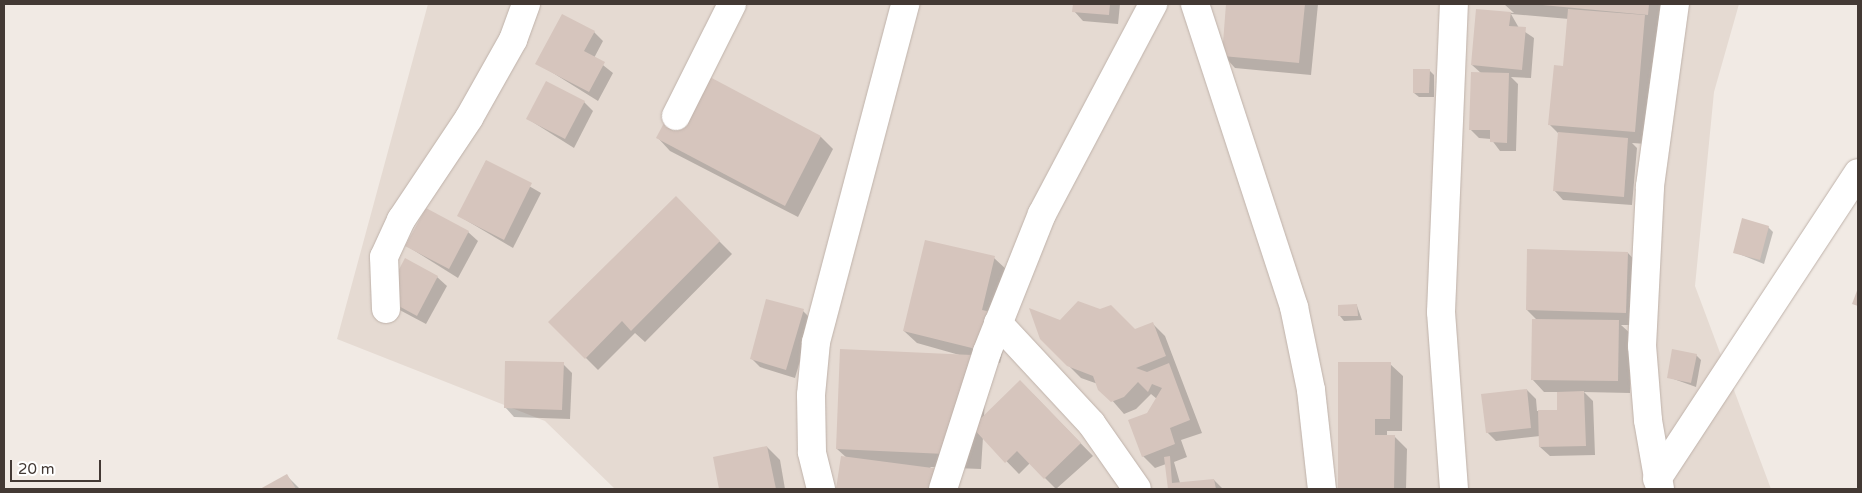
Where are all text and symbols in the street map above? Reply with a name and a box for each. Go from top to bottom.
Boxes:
scale bar [12,450,104,482]
text: 20 m [18,460,55,478]

